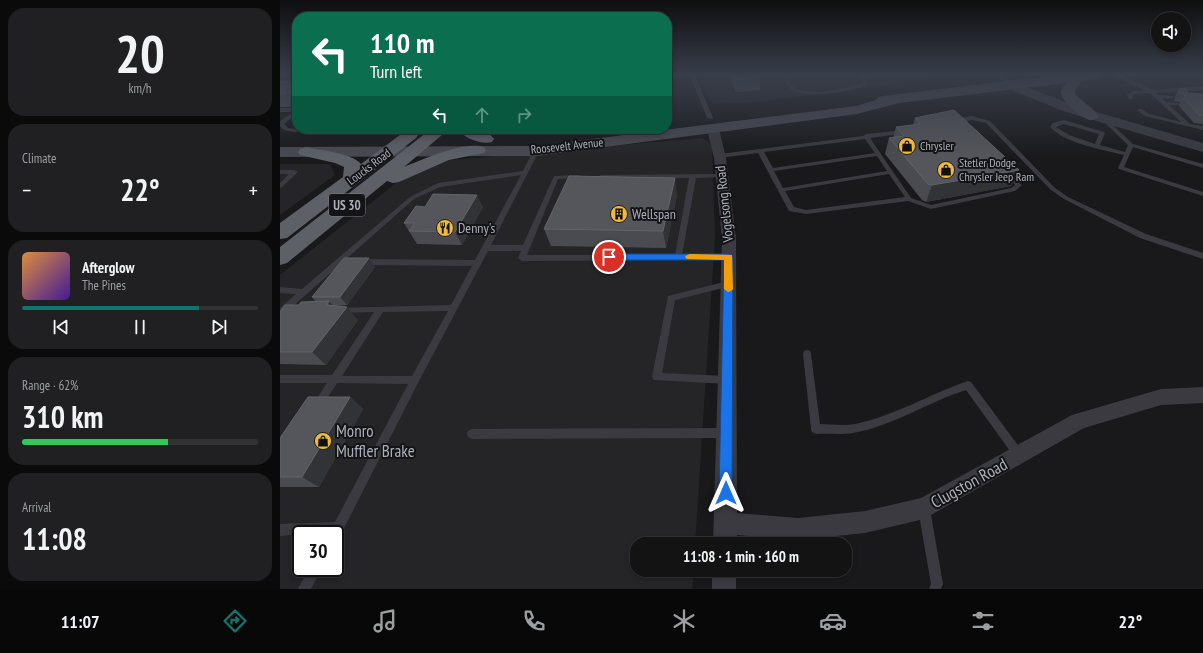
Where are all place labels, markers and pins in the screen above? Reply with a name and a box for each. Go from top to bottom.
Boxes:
shop icon: Chrysler [897,136,917,156]
place label: Chrysler [920,138,954,153]
place label: Stetler Dodge Chrysler Jeep Ram [959,155,1034,184]
shop icon: Stetler Dodge Chrysler Jeep Ram [936,160,956,180]
building icon: Wellspan [609,204,629,224]
place label: Wellspan [632,205,676,223]
restaurant icon: Denny's [435,218,455,238]
place label: Denny's [458,219,495,237]
pin [592,240,626,274]
place label: Monro Muffler Brake [336,420,415,462]
shop icon: Monro Muffler Brake [313,431,333,451]

